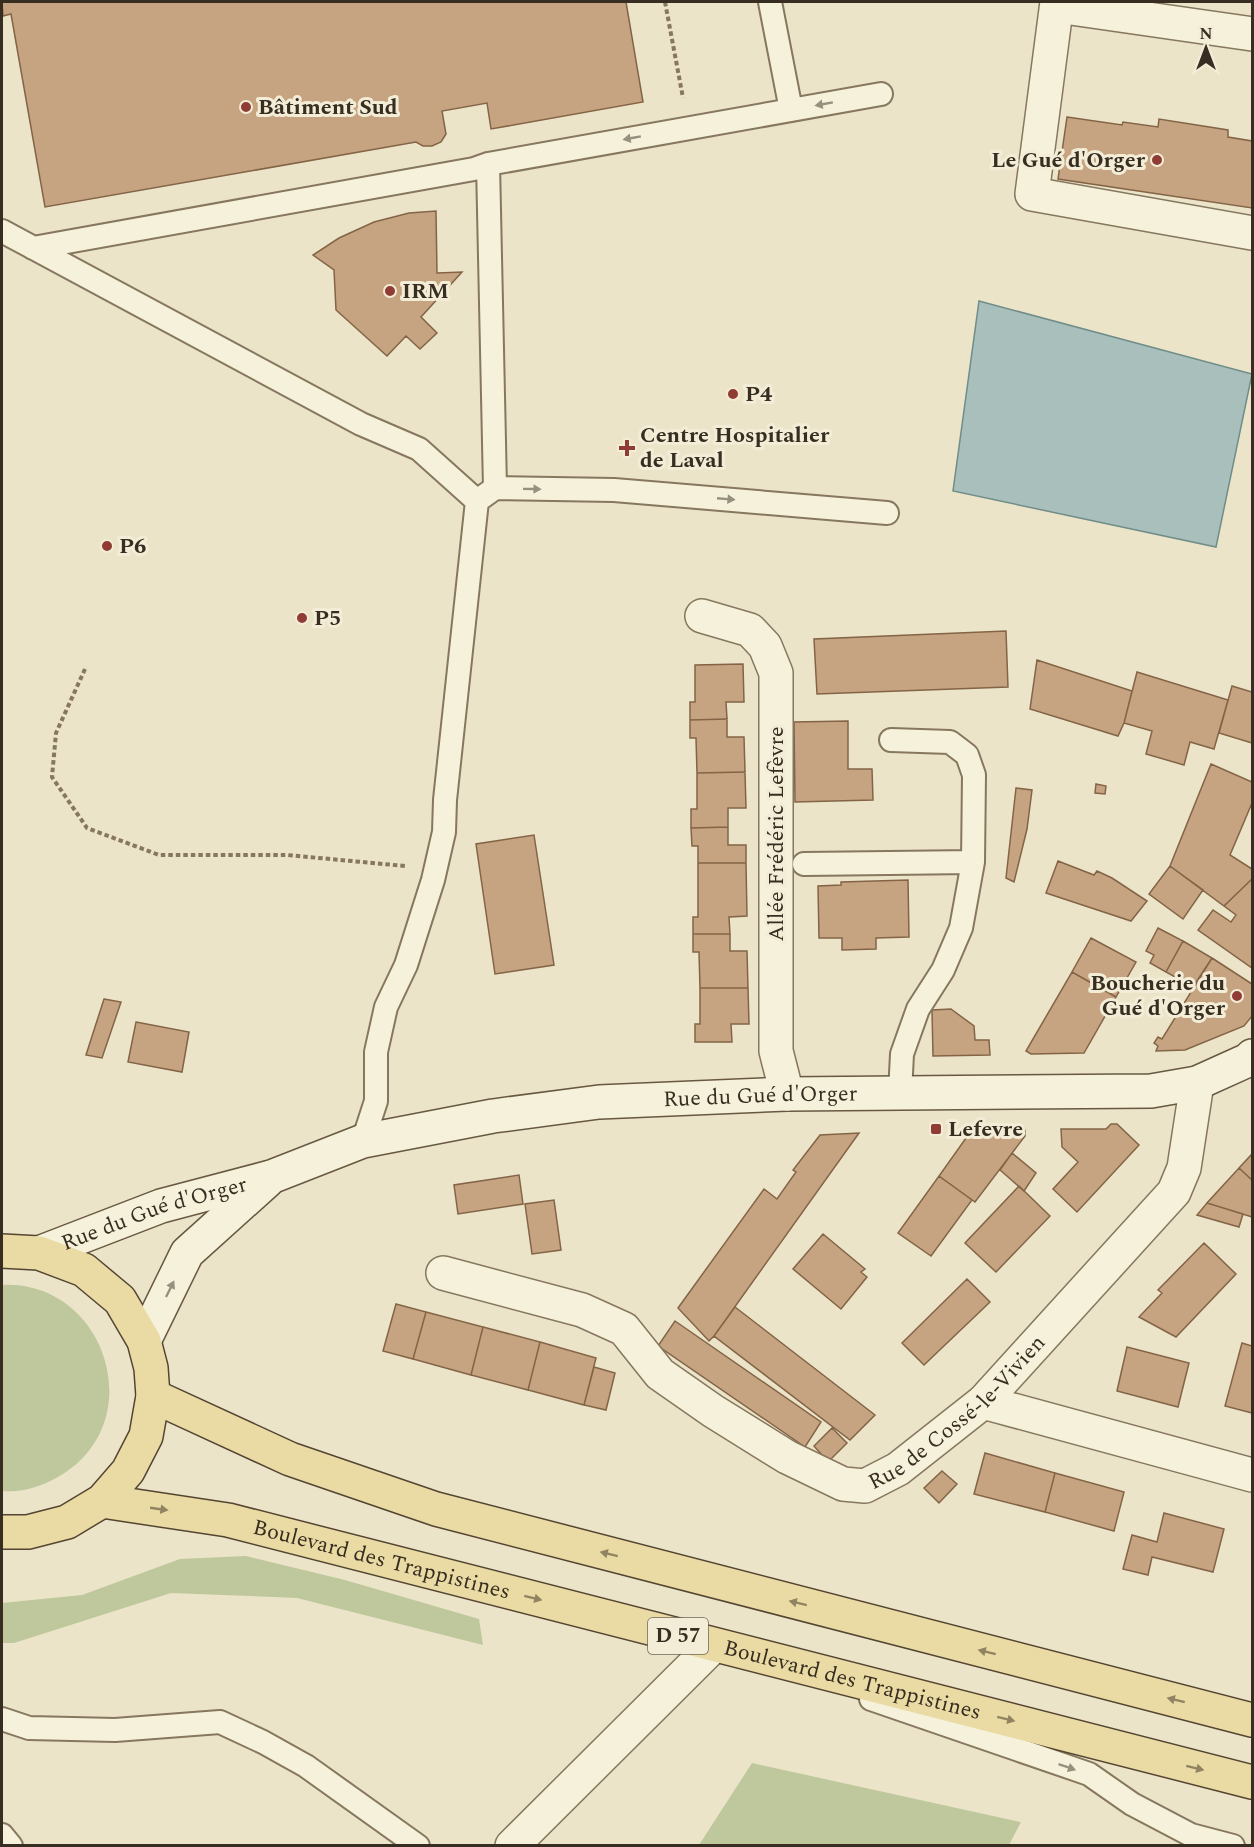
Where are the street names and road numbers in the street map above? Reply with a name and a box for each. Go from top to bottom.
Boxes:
street label: Allée Frédéric Lefèvre [760,726,793,942]
street label: Rue du Gué d'Orger [663,1077,858,1116]
street label: Rue du Gué d'Orger [56,1167,251,1259]
street label: Rue de Cossé-le-Vivien [862,1327,1053,1498]
street label: Boulevard des Trappistines [249,1511,514,1608]
road number: D 57 [648,1618,708,1654]
street label: Boulevard des Trappistines [720,1631,985,1729]

